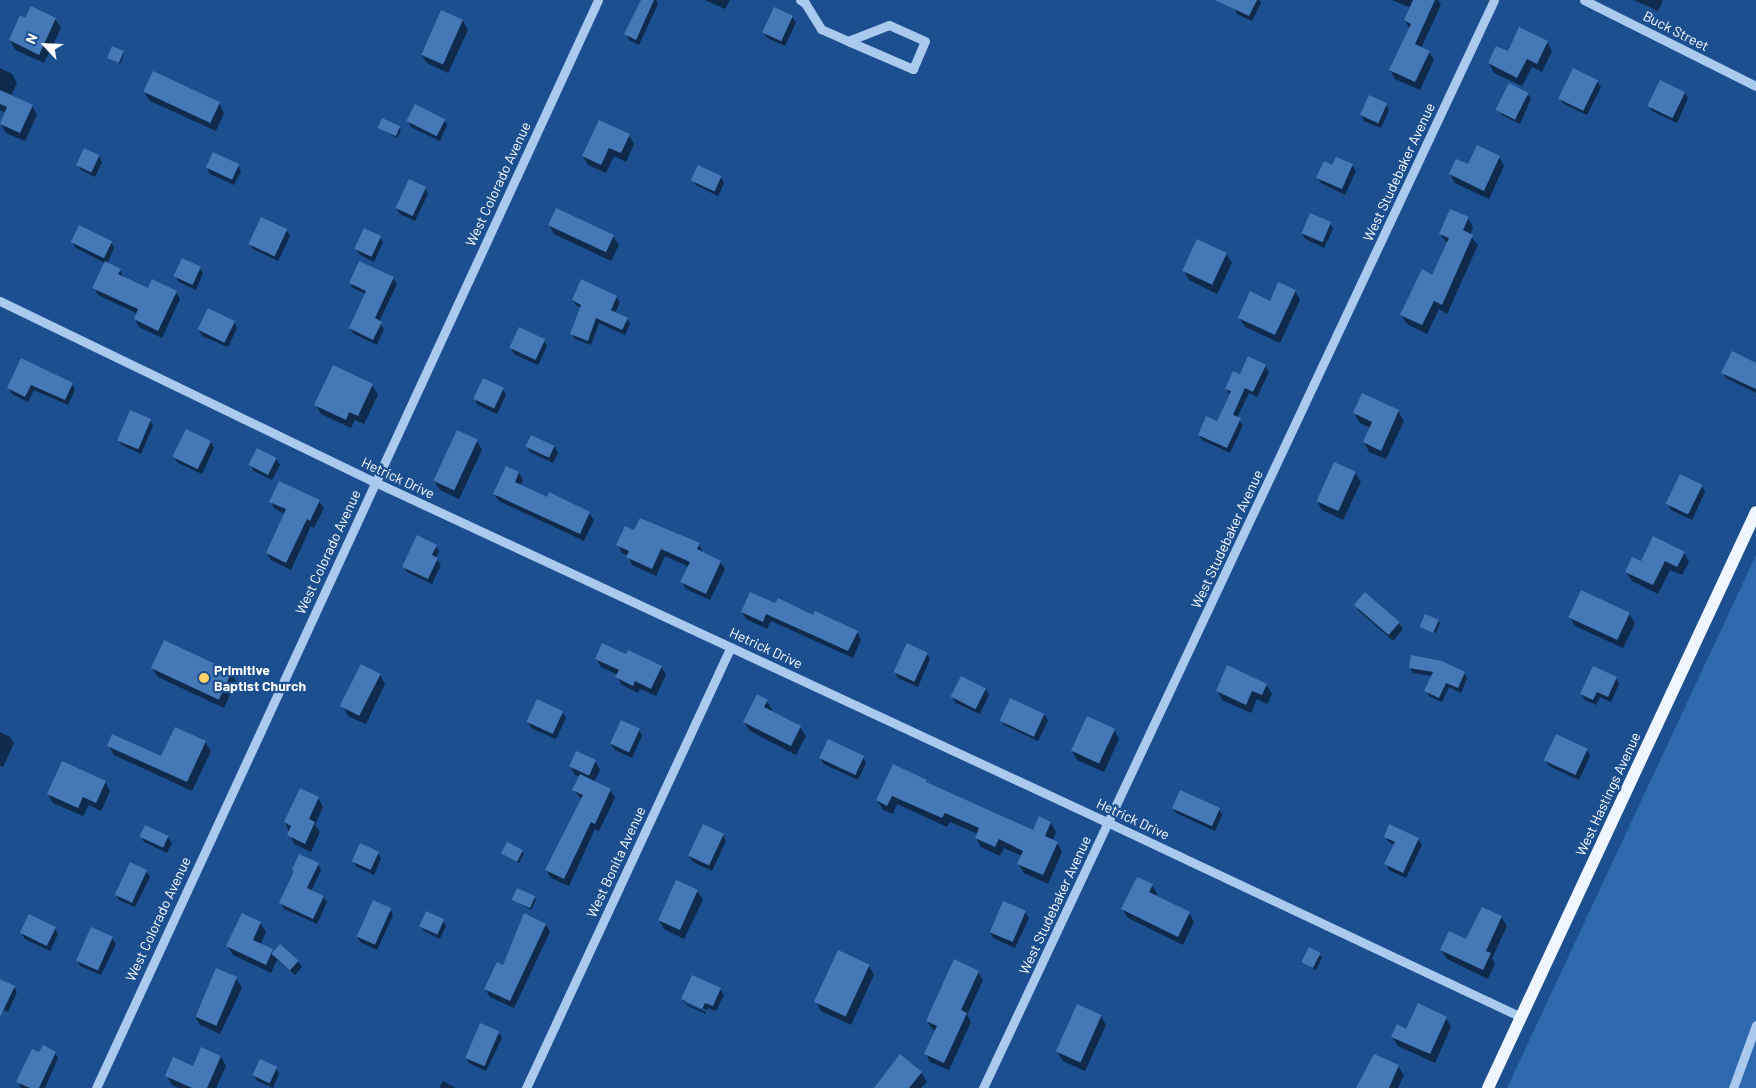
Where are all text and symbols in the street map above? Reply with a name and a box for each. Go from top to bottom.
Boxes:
street label: Buck Street [1640,7,1712,55]
north arrow [20,20,70,70]
text: N [21,31,41,46]
street label: West Studebaker Avenue [1360,100,1438,244]
street label: West Colorado Avenue [462,119,534,249]
street label: Hetrick Drive [359,454,437,502]
street label: West Studebaker Avenue [1188,467,1266,611]
street label: West Colorado Avenue [292,487,364,617]
street label: Hetrick Drive [727,624,805,672]
place label: Primitive Baptist Church [214,662,306,694]
marker: Primitive Baptist Church [198,672,210,684]
street label: West Hastings Avenue [1572,730,1644,858]
street label: Hetrick Drive [1094,795,1172,843]
street label: West Bonita Avenue [583,804,649,920]
street label: West Studebaker Avenue [1016,833,1094,977]
street label: West Colorado Avenue [122,854,194,984]

